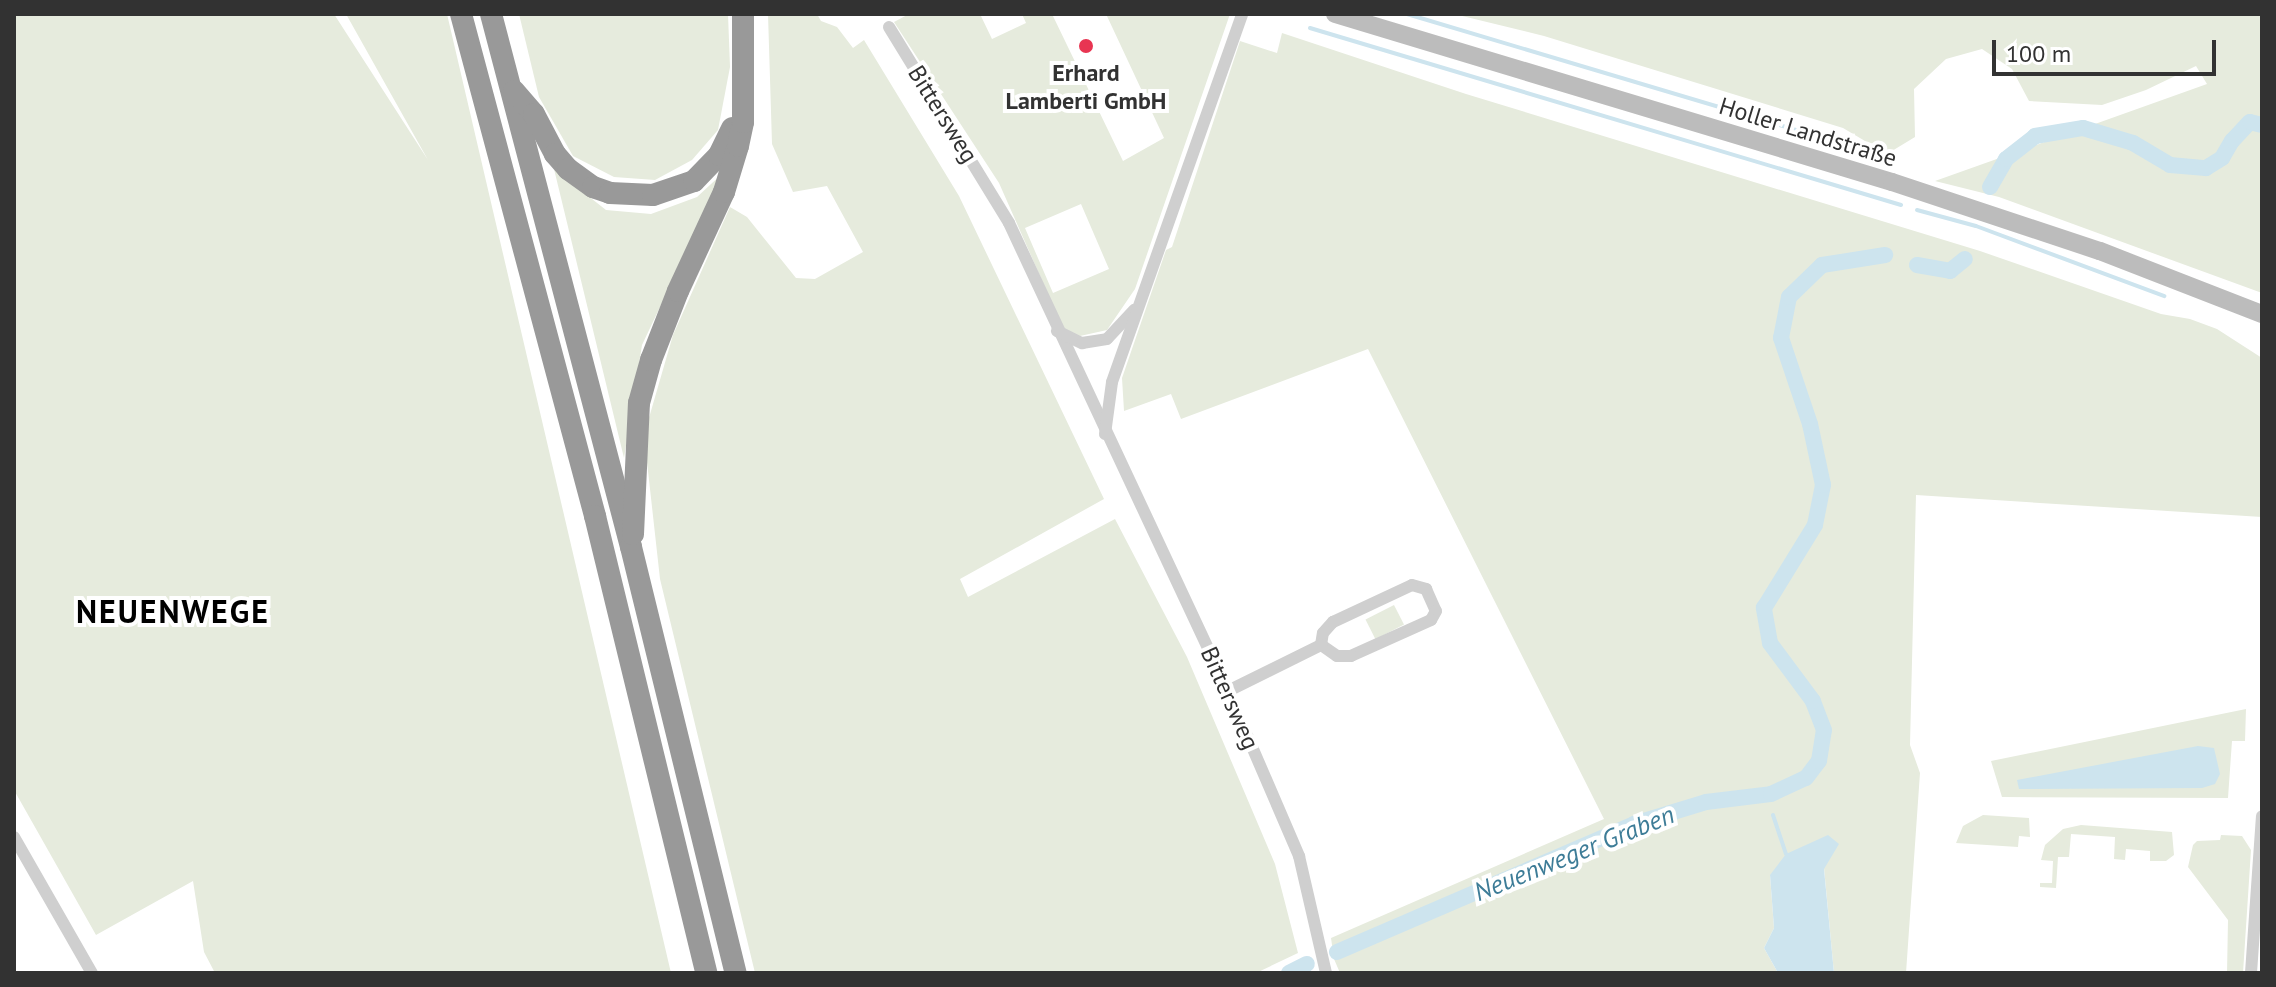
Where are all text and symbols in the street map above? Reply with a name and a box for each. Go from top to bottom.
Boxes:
scale bar [1996,24,2220,74]
marker: Erhard Lamberti GmbH [1077,37,1095,55]
text: 100 m [2006,38,2071,69]
place label: Erhard Lamberti GmbH [1005,59,1167,115]
street label: Bittersweg [902,60,984,168]
street label: Holler Landstraße [1716,91,1900,173]
district label: NEUENWEGE [76,592,270,630]
street label: Bittersweg [1195,642,1265,754]
water label: Neuenweger Graben [1469,799,1679,907]

